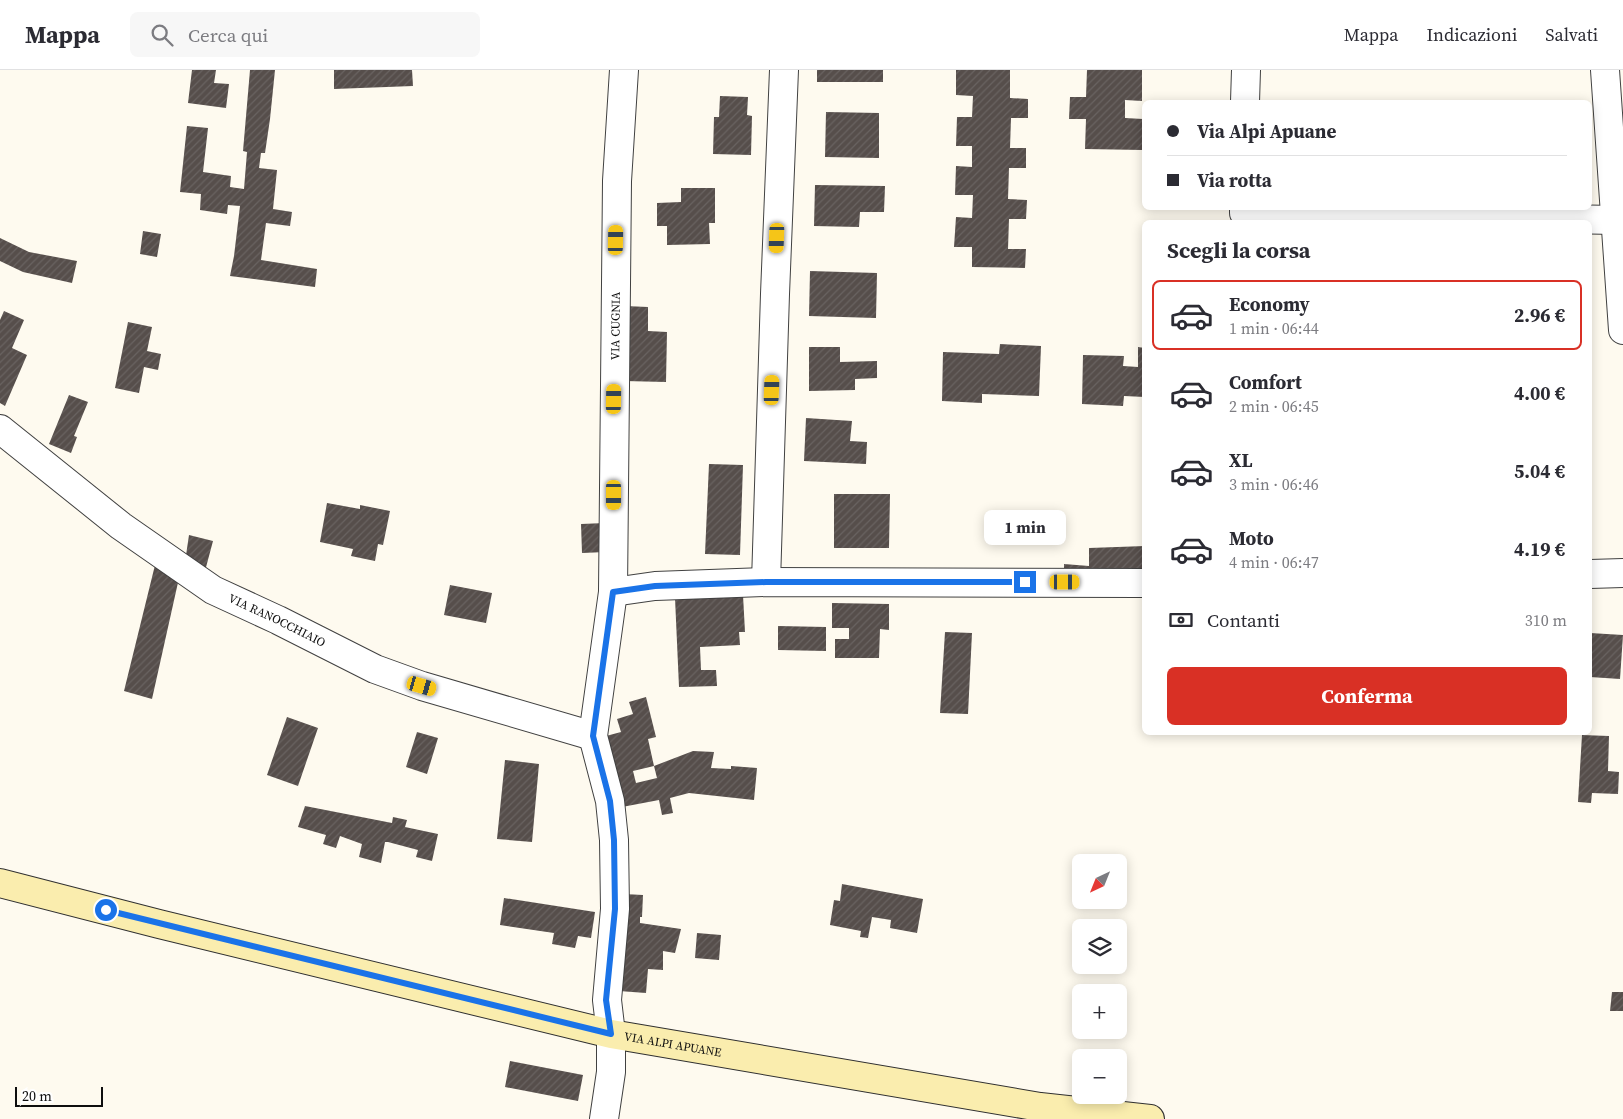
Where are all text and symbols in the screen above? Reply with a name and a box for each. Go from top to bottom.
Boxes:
search box [130,12,480,57]
text: Mappa [25,18,100,51]
icon: search [148,21,176,49]
text: Cerca qui [188,22,268,48]
text: Mappa [1344,22,1398,47]
text: Indicazioni [1426,22,1517,47]
text: Salvati [1545,22,1598,47]
text: Via Alpi Apuane [1197,118,1336,144]
text: Via rotta [1197,167,1272,193]
car [768,223,785,253]
car [608,225,623,255]
text: Scegli la corsa [1167,235,1311,265]
text: Economy [1229,291,1310,317]
street label: VIA CUGNIA [607,292,624,360]
icon: car [1169,293,1214,338]
text: 2.96 € [1514,302,1565,328]
text: 1 min · 06:44 [1229,317,1319,339]
text: Comfort [1229,369,1302,395]
icon: car [1169,371,1214,416]
car [763,375,780,405]
text: 4.00 € [1514,380,1565,406]
car [606,384,621,414]
text: 2 min · 06:45 [1229,395,1319,417]
text: XL [1229,447,1252,473]
icon: car [1169,449,1214,494]
text: 5.04 € [1514,458,1565,484]
text: 3 min · 06:46 [1229,473,1319,495]
car [606,480,621,510]
callout: 1 min [984,510,1066,544]
text: 1 min [1004,516,1046,538]
text: Moto [1229,525,1274,551]
icon: car [1169,527,1214,572]
text: 4.19 € [1514,536,1565,562]
text: 4 min · 06:47 [1229,551,1319,573]
route end [1014,571,1036,593]
car [1050,575,1080,590]
street label: VIA RANOCCHIAIO [226,590,328,651]
icon: cash [1167,606,1195,634]
text: Contanti [1207,607,1280,633]
text: 310 m [1525,609,1567,631]
button: Conferma [1167,667,1567,725]
car [405,675,438,697]
north arrow [1072,854,1128,909]
map controls [1072,854,1127,1104]
route start [95,899,117,921]
button: layers [1072,919,1127,974]
button: + [1072,984,1127,1039]
street label: VIA ALPI APUANE [623,1028,723,1061]
button: − [1072,1049,1127,1104]
scale bar [15,1084,102,1107]
text: 20 m [22,1086,52,1106]

